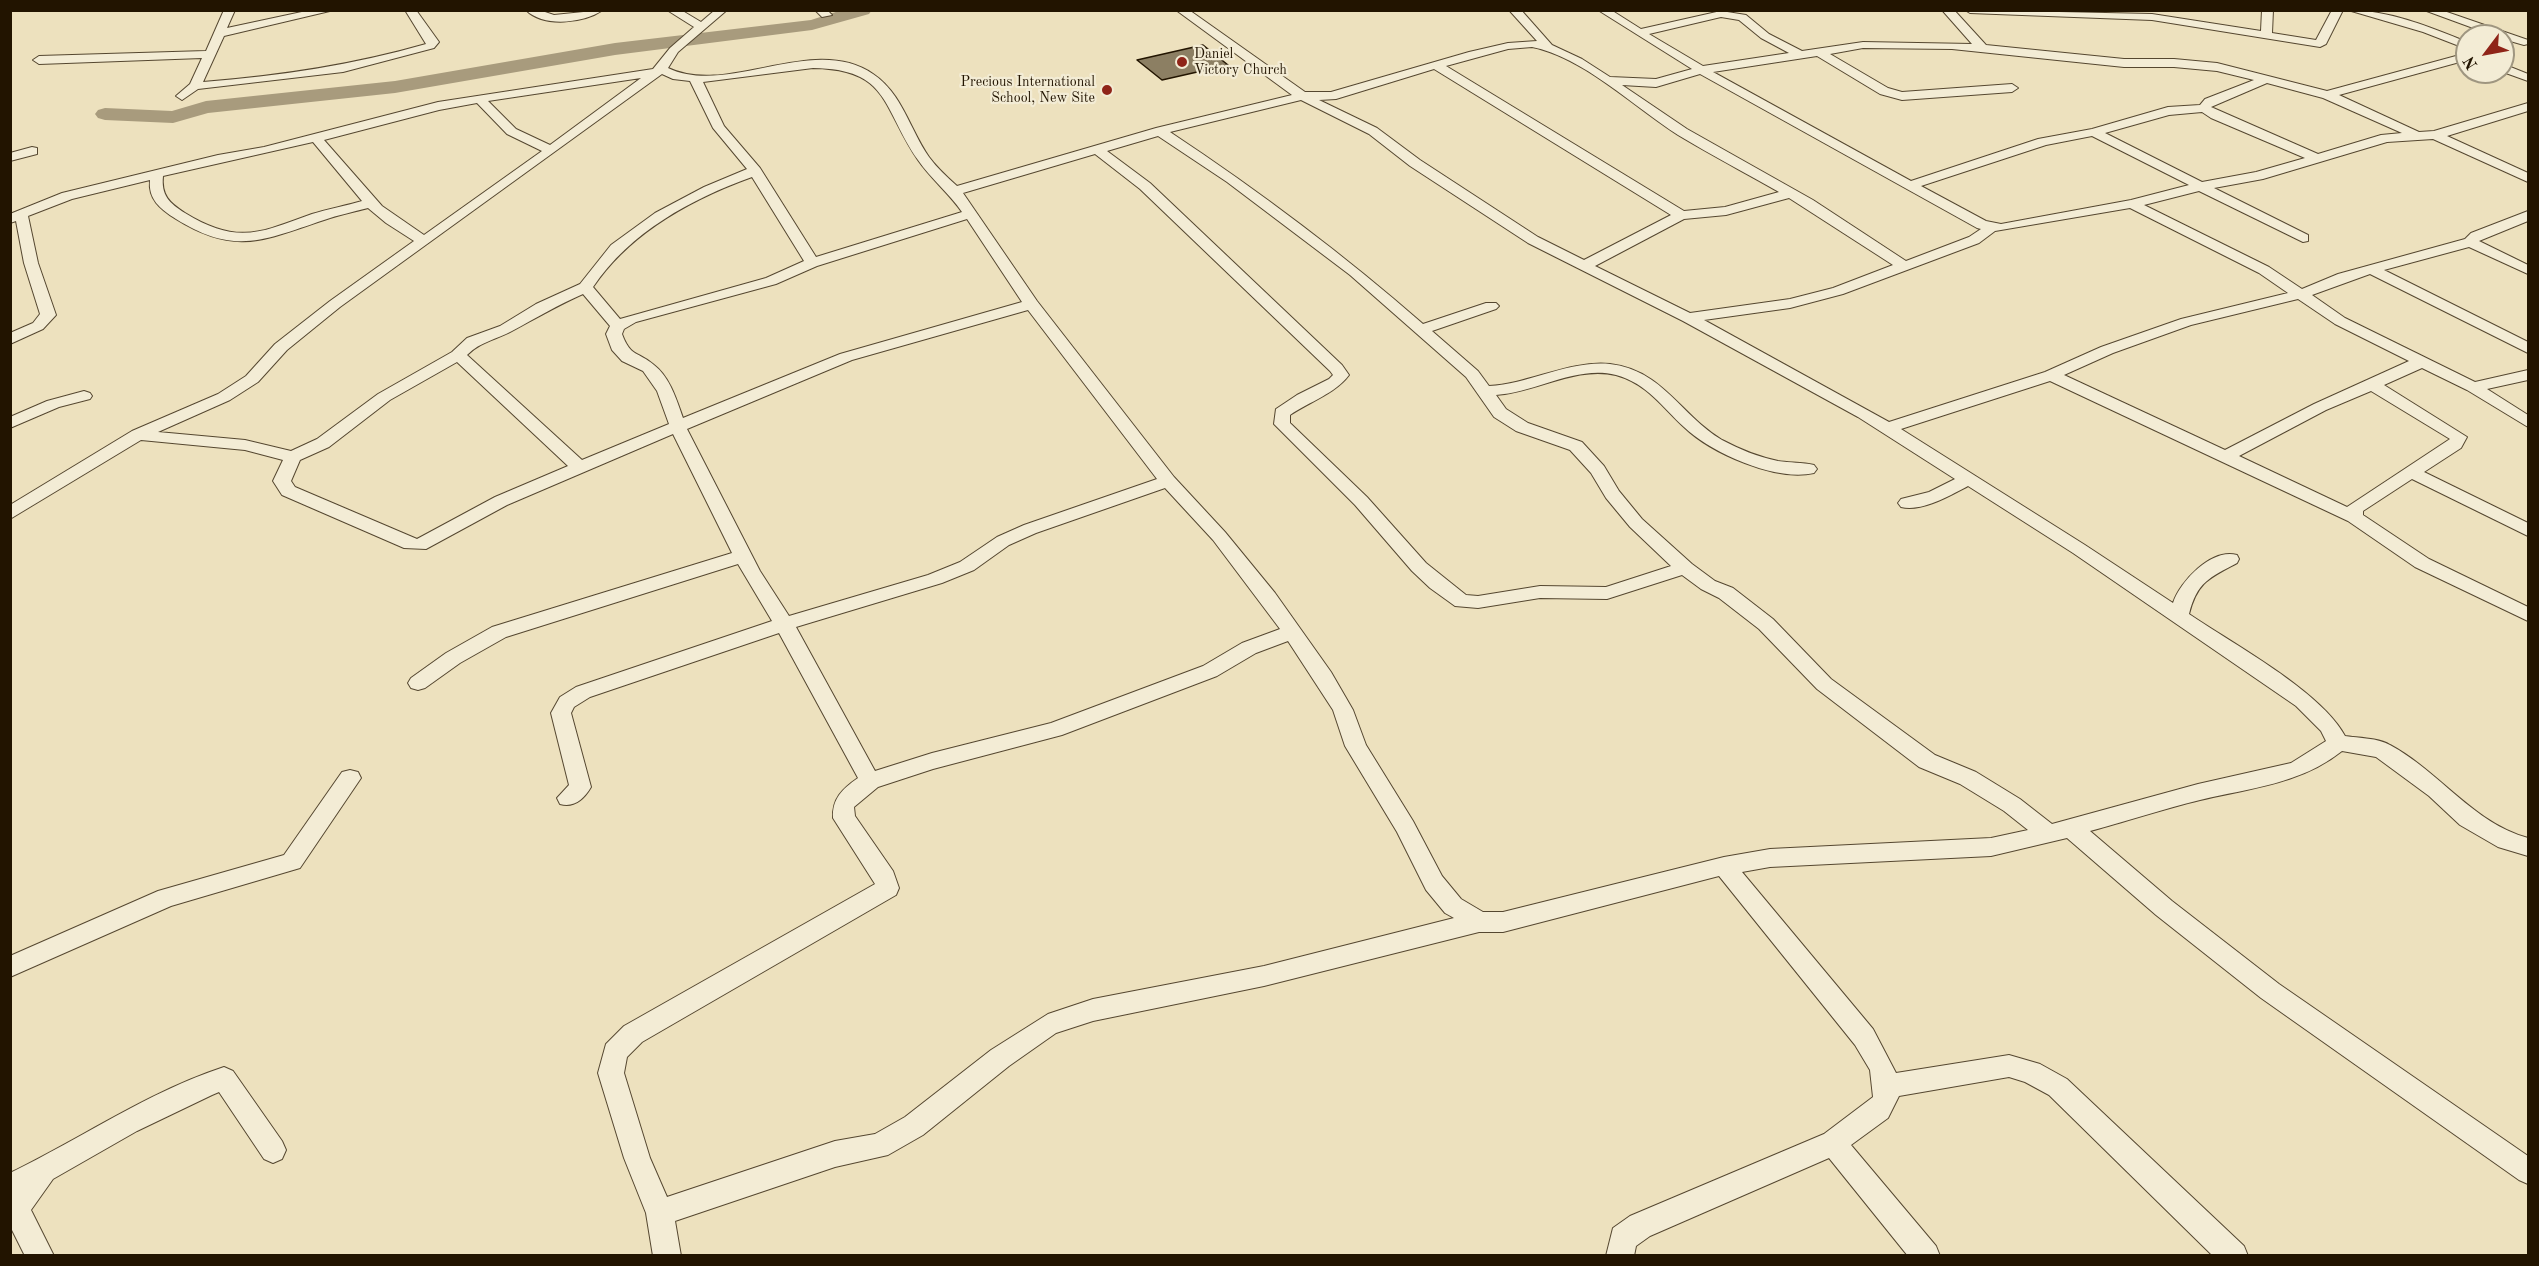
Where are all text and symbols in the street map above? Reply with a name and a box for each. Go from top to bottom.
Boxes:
north arrow [2455,24,2515,84]
place label: Daniel Victory Church [1194,46,1287,78]
text: N [2461,53,2481,72]
marker: Daniel Victory Church [1175,55,1189,69]
place label: Precious International School, New Site [960,74,1095,106]
marker: Precious International School, New Site [1100,83,1114,97]

